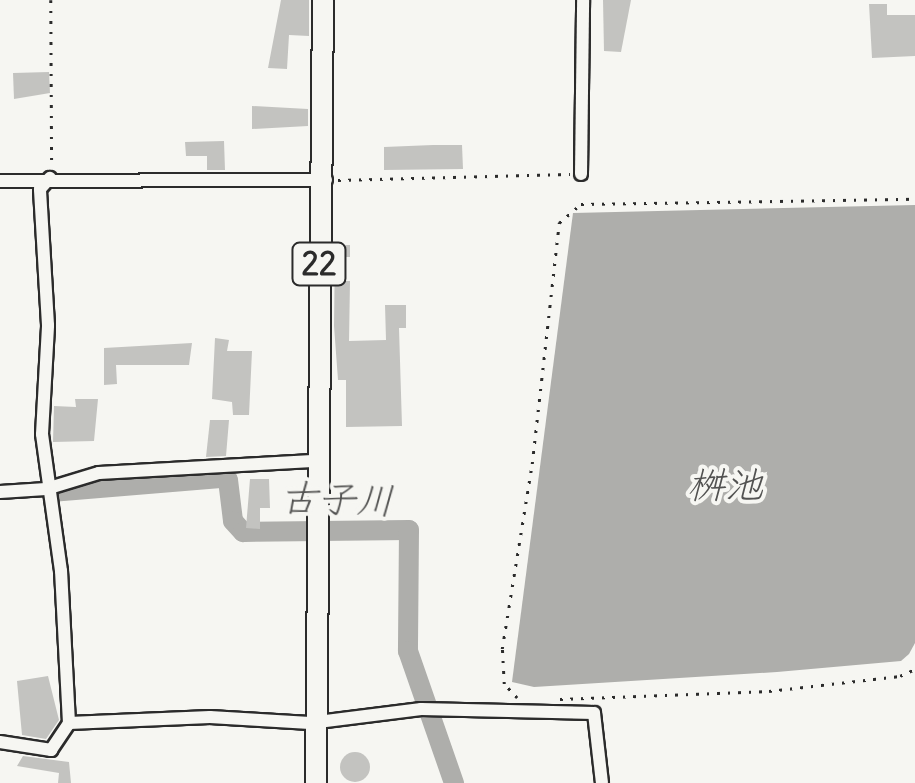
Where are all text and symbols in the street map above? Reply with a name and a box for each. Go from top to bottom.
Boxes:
road number: 22 [289,237,349,291]
water label: 桝池 [687,462,763,508]
water label: 古子川 [279,474,395,524]

